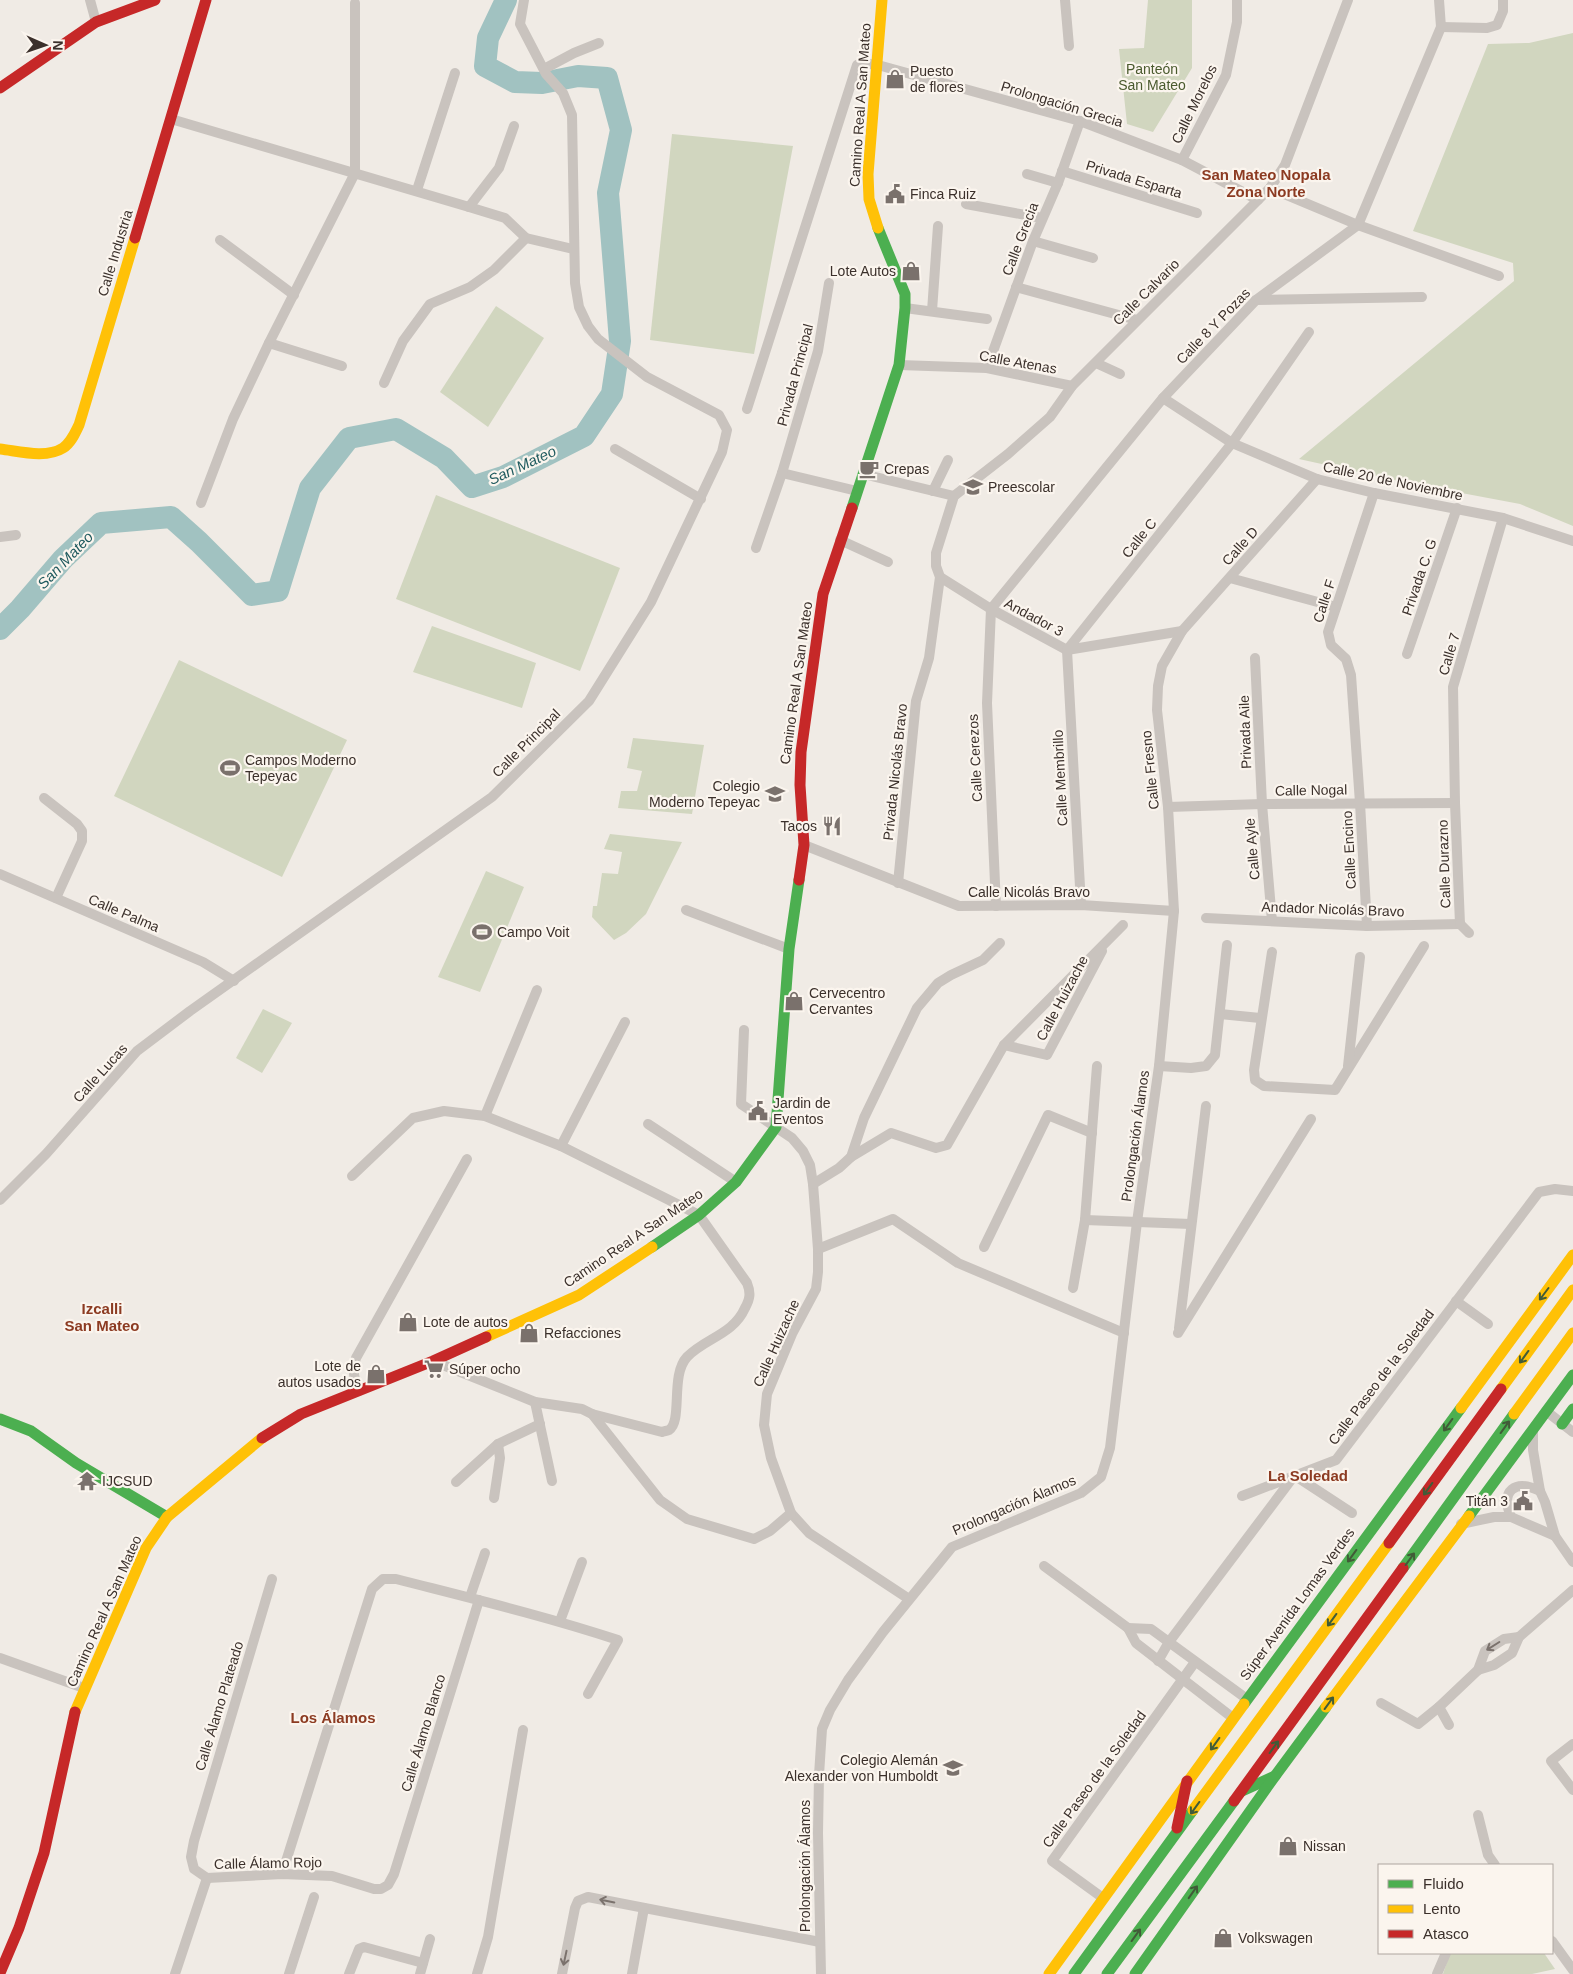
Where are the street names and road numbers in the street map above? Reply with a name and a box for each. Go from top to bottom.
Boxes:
street label: Camino Real A San Mateo [846,22,874,187]
street label: Calle Morelos [1168,62,1220,146]
street label: Prolongación Grecia [999,78,1125,130]
street label: Privada Esparta [1084,157,1184,201]
street label: Calle Grecia [999,200,1041,278]
street label: Calle Industria [94,208,136,298]
street label: Calle Calvario [1110,255,1183,328]
street label: Calle 8 Y Pozas [1173,285,1253,367]
street label: Privada Principal [774,322,816,428]
street label: Calle Atenas [978,347,1058,377]
street label: Calle 20 de Noviembre [1322,458,1465,504]
street label: Calle C [1118,515,1160,561]
street label: Calle D [1219,524,1261,568]
street label: Privada C. G [1398,537,1440,617]
street label: Calle F [1310,577,1338,625]
street label: Andador 3 [1002,595,1066,639]
street label: Camino Real A San Mateo [777,600,815,765]
street label: Calle 7 [1435,631,1463,677]
street label: Privada Aile [1236,695,1254,769]
street label: Privada Nicolás Bravo [880,702,910,841]
street label: Calle Principal [489,706,563,780]
street label: Calle Cerezos [965,714,985,802]
street label: Calle Membrillo [1049,729,1071,827]
street label: Calle Fresno [1138,729,1162,810]
street label: Calle Nogal [1275,781,1347,799]
street label: Calle Encino [1339,810,1359,890]
street label: Calle Ayle [1241,817,1263,881]
street label: Calle Durazno [1434,819,1454,909]
street label: Calle Nicolás Bravo [968,884,1090,900]
street label: Calle Palma [86,891,162,935]
street label: Andador Nicolás Bravo [1261,899,1405,920]
street label: Calle Huizache [1033,952,1091,1043]
street label: Calle Lucas [70,1040,130,1106]
street label: Prolongación Álamos [1118,1069,1152,1203]
street label: Camino Real A San Mateo [560,1185,706,1291]
street label: Calle Huizache [750,1297,803,1389]
street label: Calle Paseo de la Soledad [1325,1306,1437,1448]
street label: Prolongación Álamos [950,1472,1078,1538]
street label: Súper Avenida Lomas Verdes [1236,1525,1358,1683]
street label: Camino Real A San Mateo [63,1533,145,1689]
street label: Calle Álamo Plateado [192,1639,246,1773]
street label: Calle Álamo Blanco [397,1672,449,1794]
street label: Calle Paseo de la Soledad [1039,1708,1149,1850]
street label: Prolongación Álamos [797,1800,813,1932]
street label: Calle Álamo Rojo [214,1854,322,1872]

